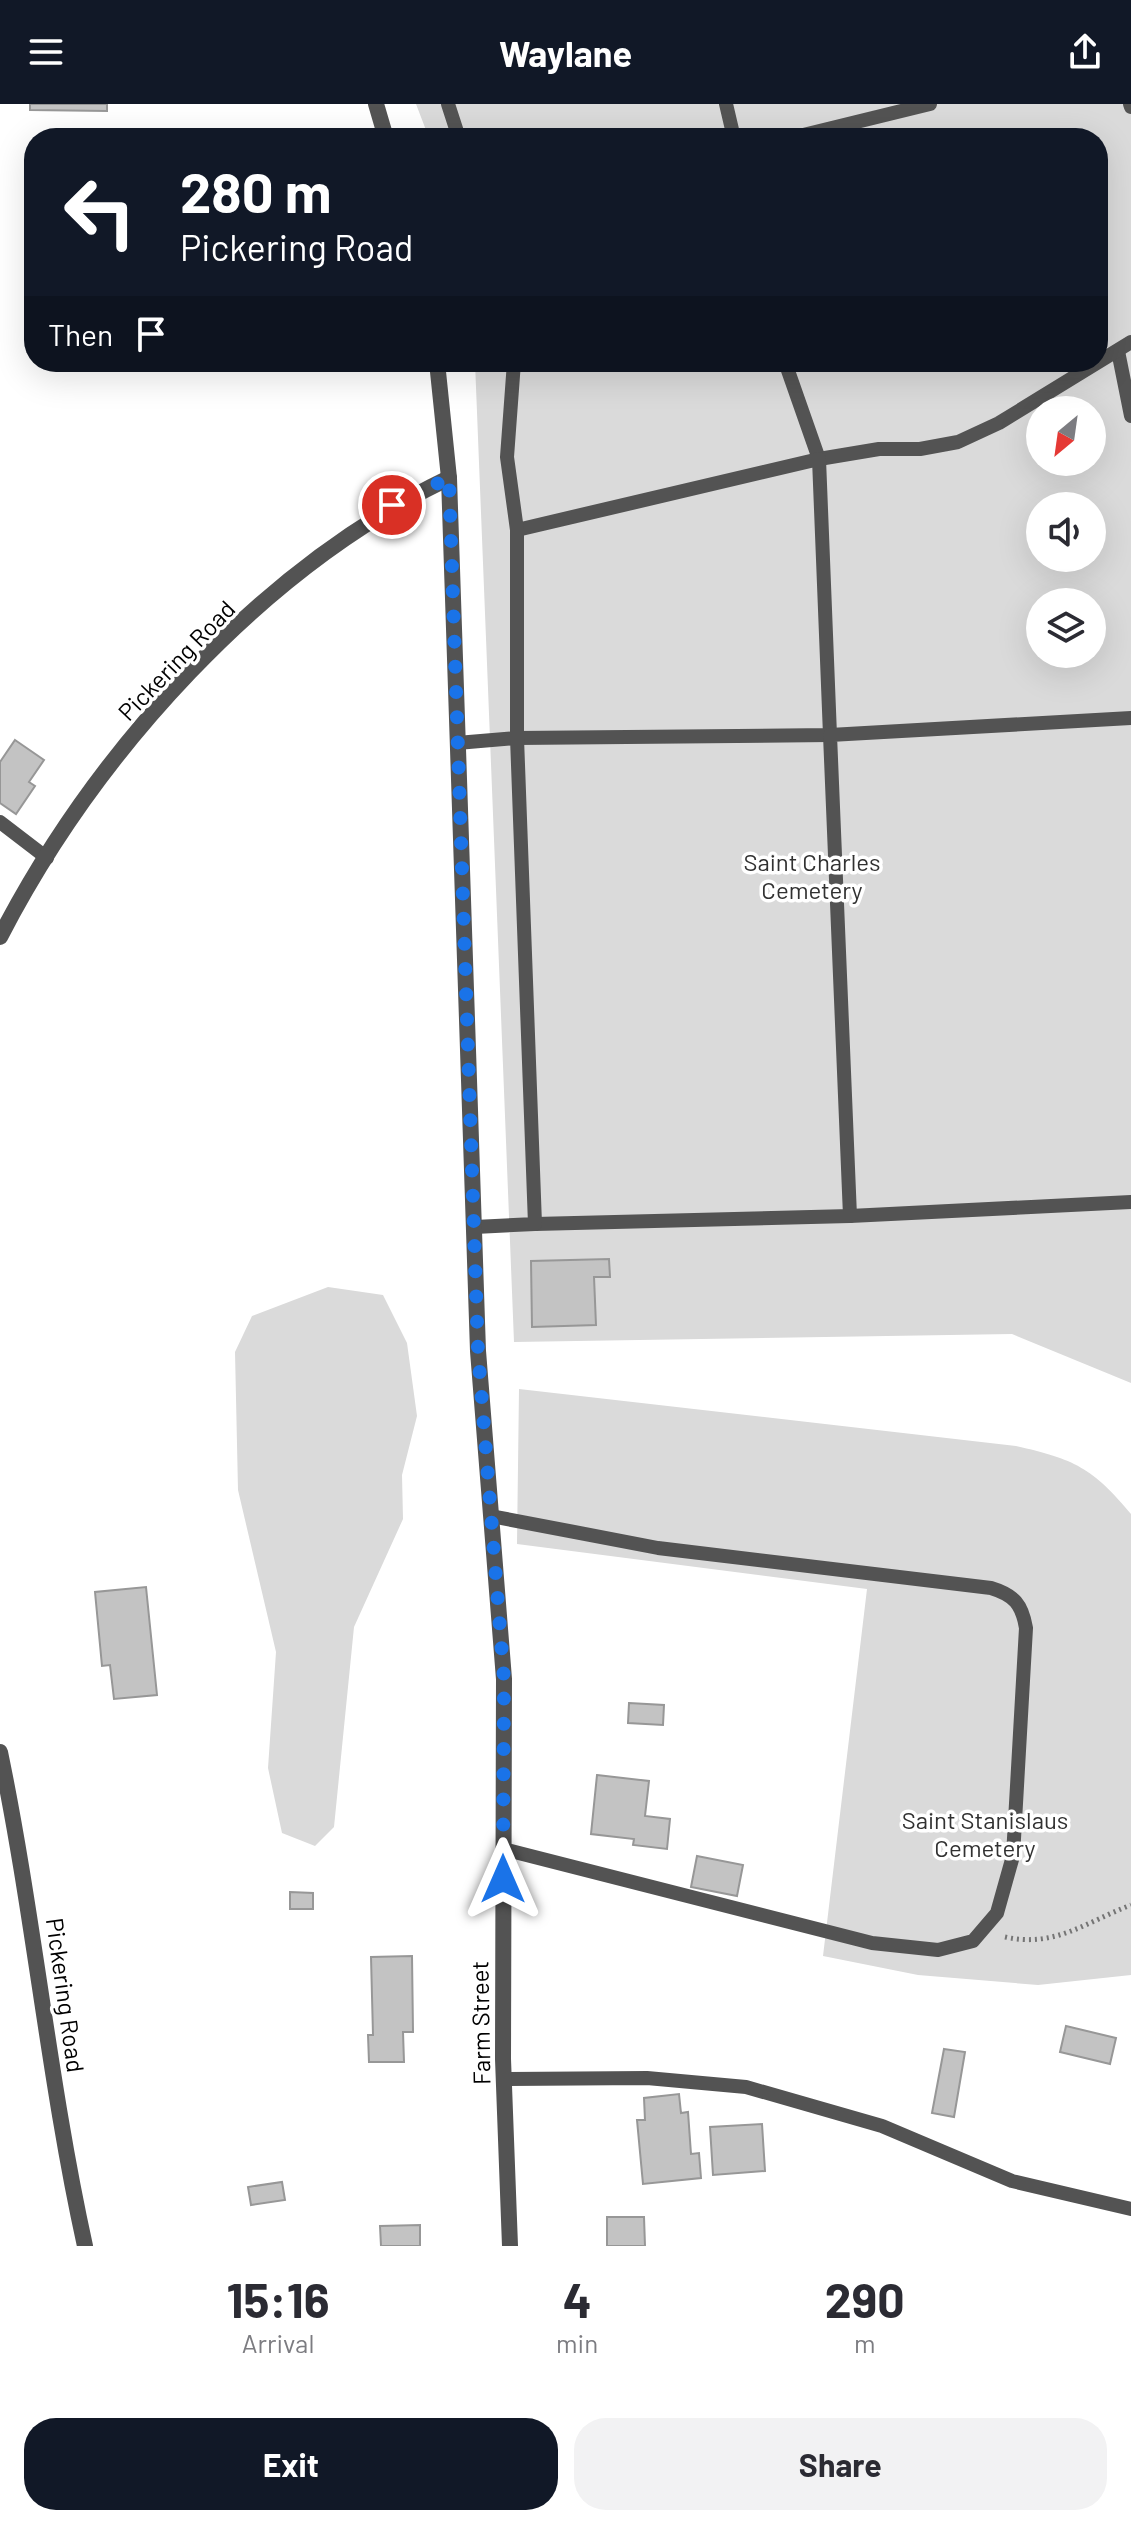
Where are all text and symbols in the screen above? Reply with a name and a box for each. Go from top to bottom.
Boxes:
icon: menu [24,30,68,74]
icon: share [1063,30,1107,74]
text: Waylane [499,31,632,74]
text: 280 m [180,157,332,224]
icon: left [48,160,152,264]
text: Pickering Road [180,225,414,268]
icon: arrive [129,312,173,356]
text: Then [48,316,113,352]
north arrow [1026,396,1106,476]
map controls [1026,396,1106,668]
pin [358,471,426,539]
icon: arrive [370,483,414,527]
button: sound [1026,492,1106,572]
button: layers [1026,588,1106,668]
street label: Pickering Road [112,594,240,726]
park label: Saint Charles Cemetery [744,847,880,904]
park label: Saint Stanislaus Cemetery [902,1805,1068,1862]
position arrow [461,1837,545,1921]
street label: Pickering Road [41,1916,91,2074]
street label: Farm Street [464,1961,496,2085]
text: 15:16 [227,2270,330,2328]
text: 4 [563,2270,592,2328]
text: 290 [825,2270,905,2328]
text: Arrival [242,2327,314,2358]
text: min [556,2327,598,2358]
text: m [854,2327,875,2358]
button: Exit [24,2418,558,2510]
button: Share [574,2418,1107,2510]

